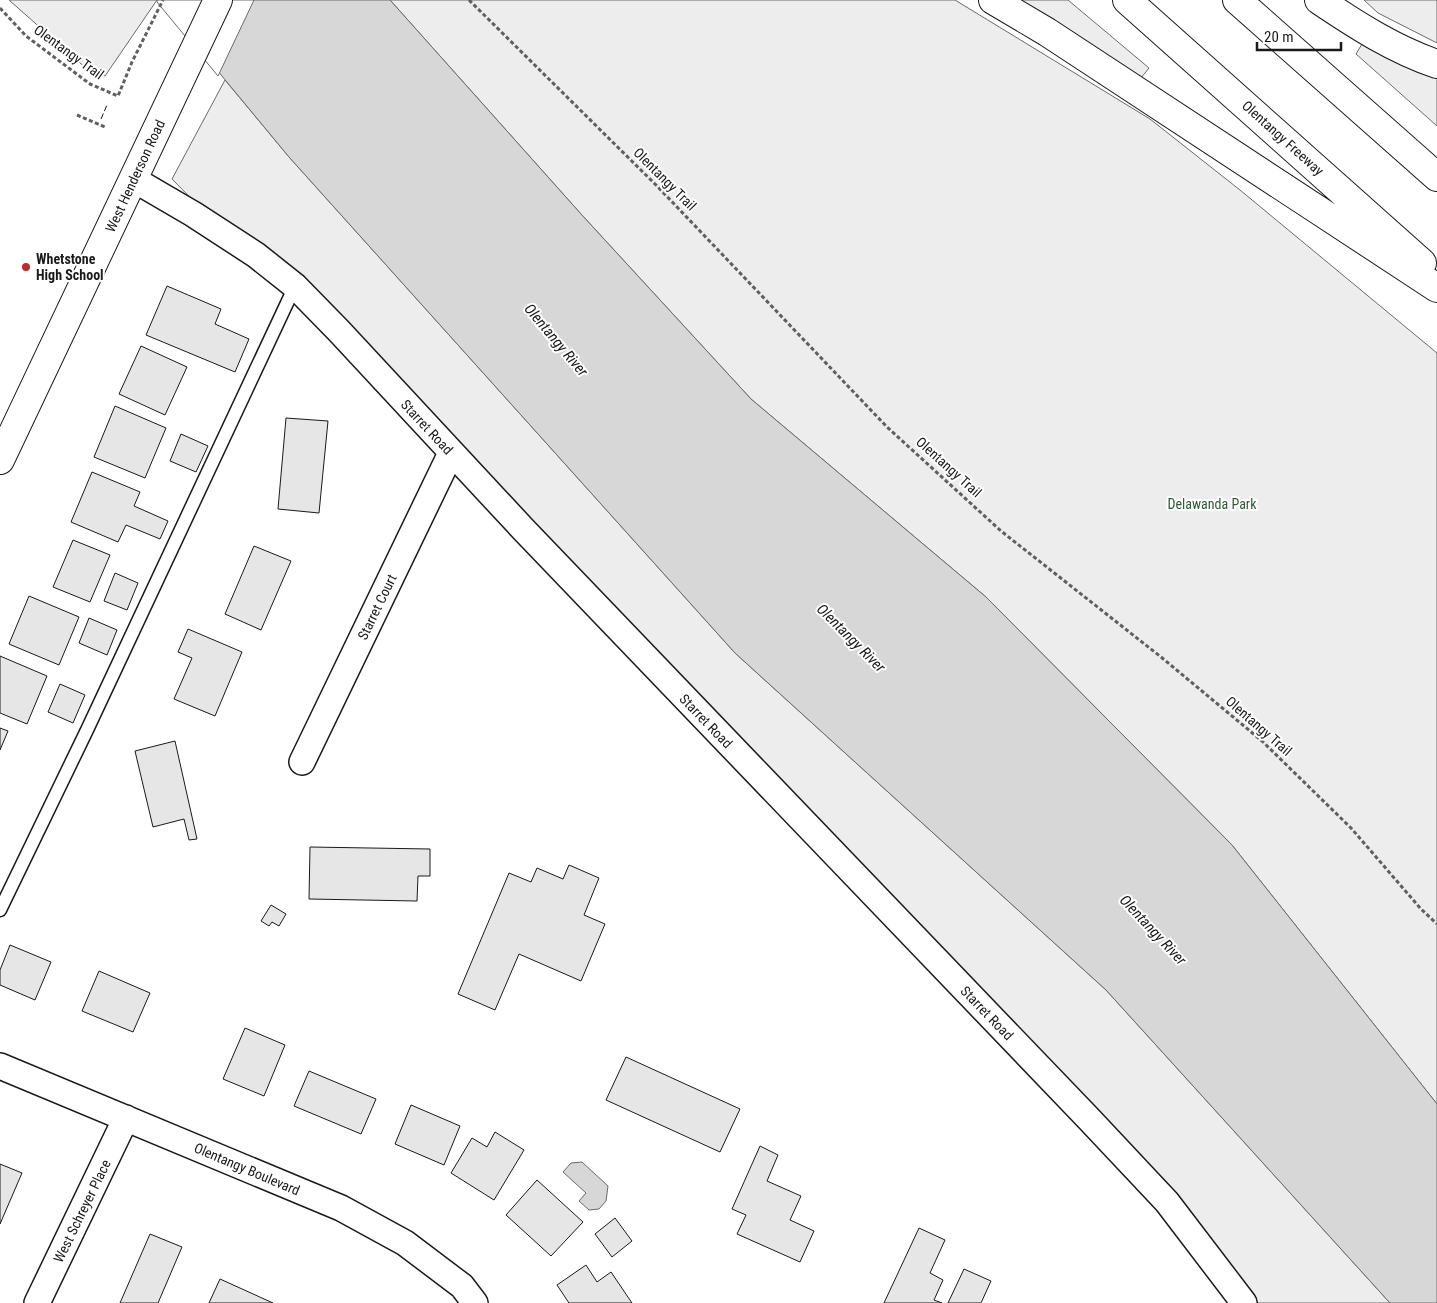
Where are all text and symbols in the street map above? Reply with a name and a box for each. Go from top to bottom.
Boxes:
scale bar [1257,20,1341,52]
street label: Olentangy Trail [31,21,107,83]
text: 20 m [1264,28,1294,46]
street label: Olentangy Freeway [1239,97,1327,179]
street label: West Henderson Road [102,117,168,235]
street label: Olentangy Trail [630,144,700,214]
place label: Whetstone High School [36,251,104,283]
marker: Whetstone High School [20,261,32,273]
water label: Olentangy River [520,300,592,380]
street label: Starret Road [398,396,456,458]
street label: Olentangy Trail [913,434,985,500]
park label: Delawanda Park [1168,496,1257,512]
street label: Starret Court [354,572,400,642]
water label: Olentangy River [813,600,889,676]
street label: Starret Road [676,691,736,751]
street label: Olentangy Trail [1223,693,1295,759]
water label: Olentangy River [1116,891,1190,969]
street label: Starret Road [957,983,1017,1043]
street label: Olentangy Boulevard [192,1139,302,1199]
street label: West Schreyer Place [50,1157,114,1265]

